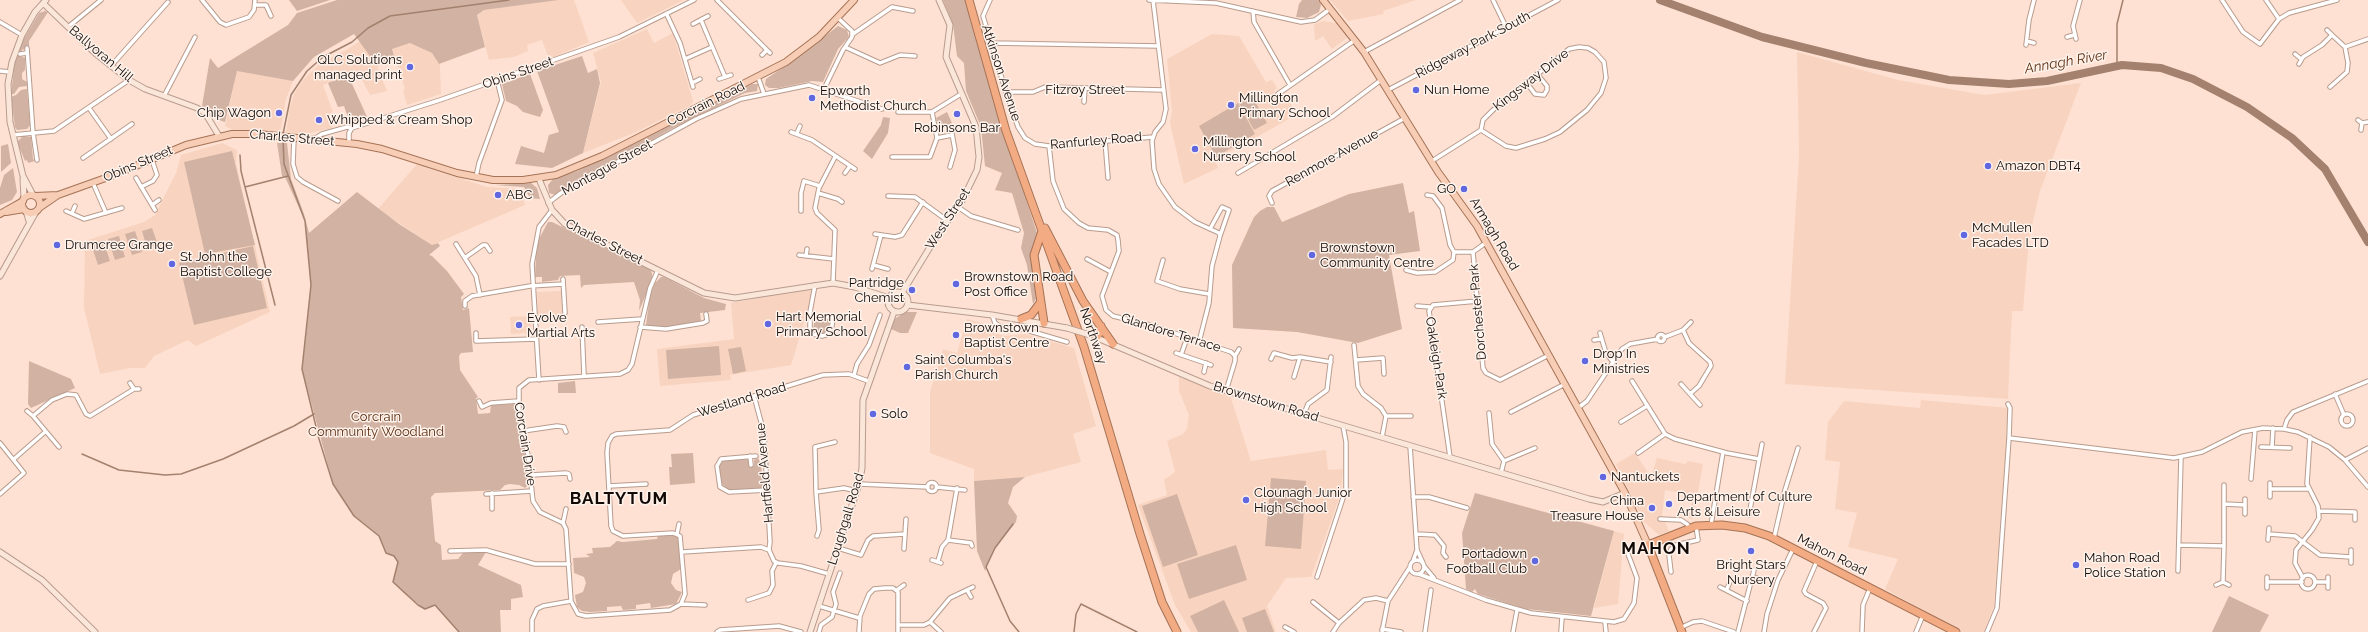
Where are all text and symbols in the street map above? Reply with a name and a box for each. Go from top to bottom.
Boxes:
street label: Ridgeway Park South [1413,8,1533,82]
street label: Ballyoran Hill [66,23,136,85]
street label: Atkinson Avenue [978,23,1024,123]
street label: Kingsway Drive [1490,46,1572,114]
water label: Annagh River [2023,46,2109,78]
place label: QLC Solutions managed print [314,52,402,83]
street label: Obins Street [481,54,555,92]
marker: QLC Solutions managed print [405,62,415,72]
street label: Corcrain Road [665,78,747,130]
street label: Fitzroy Street [1045,82,1125,98]
place label: Nun Home [1424,82,1489,98]
place label: Epworth Methodist Church [820,83,927,114]
marker: Nun Home [1411,85,1421,95]
place label: Millington Primary School [1239,90,1330,121]
marker: Epworth Methodist Church [807,93,817,103]
marker: Millington Primary School [1226,100,1236,110]
place label: Chip Wagon [197,105,271,121]
marker: Chip Wagon [274,108,284,118]
marker: Robinsons Bar [952,109,962,119]
place label: Whipped & Cream Shop [327,112,473,128]
marker: Whipped & Cream Shop [314,115,324,125]
place label: Robinsons Bar [914,120,1000,136]
street label: Renmore Avenue [1283,126,1381,190]
street label: Charles Street [249,127,335,149]
street label: Ranfurley Road [1049,129,1143,153]
place label: Millington Nursery School [1203,134,1296,165]
street label: Montague Street [559,137,655,199]
street label: Obins Street [101,142,175,186]
marker: Millington Nursery School [1190,144,1200,154]
place label: Amazon DBT4 [1996,158,2081,174]
marker: Amazon DBT4 [1983,161,1993,171]
place label: GO [1437,181,1456,197]
marker: GO [1459,184,1469,194]
street label: West Street [922,185,974,253]
place label: ABC [506,187,532,203]
marker: ABC [493,190,503,200]
street label: Armagh Road [1466,195,1522,273]
street label: Charles Street [563,216,645,268]
place label: McMullen Facades LTD [1972,220,2049,251]
marker: McMullen Facades LTD [1959,230,1969,240]
place label: Drumcree Grange [65,237,173,253]
marker: Drumcree Grange [52,240,62,250]
place label: Brownstown Community Centre [1320,240,1434,271]
place label: St John the Baptist College [180,249,272,280]
marker: Brownstown Community Centre [1307,250,1317,260]
marker: St John the Baptist College [167,259,177,269]
street label: Dorchester Park [1466,263,1490,361]
place label: Brownstown Road Post Office [964,269,1073,300]
place label: Partridge Chemist [849,275,904,306]
marker: Brownstown Road Post Office [951,279,961,289]
marker: Partridge Chemist [907,285,917,295]
street label: Northway [1076,306,1110,366]
place label: Hart Memorial Primary School [776,309,867,340]
place label: Evolve Martial Arts [527,310,595,341]
street label: Glandore Terrace [1119,310,1223,356]
street label: Oakleigh Park [1422,316,1450,400]
marker: Hart Memorial Primary School [763,319,773,329]
marker: Evolve Martial Arts [514,320,524,330]
place label: Brownstown Baptist Centre [964,320,1049,351]
marker: Brownstown Baptist Centre [951,330,961,340]
place label: Drop In Ministries [1593,346,1650,377]
place label: Saint Columba's Parish Church [915,352,1011,383]
marker: Drop In Ministries [1580,356,1590,366]
marker: Saint Columba's Parish Church [902,362,912,372]
street label: Westland Road [696,379,788,421]
street label: Brownstown Road [1211,379,1321,425]
street label: Corcrain Drive [511,401,539,487]
place label: Solo [881,406,908,422]
park label: Corcrain Community Woodland [308,409,444,440]
marker: Solo [868,409,878,419]
street label: Hartfield Avenue [753,422,777,524]
place label: Nantuckets [1611,469,1680,485]
street label: Loughgall Road [825,471,867,567]
marker: Nantuckets [1598,472,1608,482]
place label: Clounagh Junior High School [1254,485,1352,516]
district label: BALTYTUM [570,489,668,509]
place label: Department of Culture Arts & Leisure [1677,489,1812,520]
place label: China Treasure House [1550,493,1644,524]
marker: Clounagh Junior High School [1241,495,1251,505]
marker: Department of Culture Arts & Leisure [1664,499,1674,509]
marker: China Treasure House [1647,503,1657,513]
street label: Mahon Road [1795,531,1869,579]
district label: MAHON [1621,539,1691,559]
place label: Portadown Football Club [1446,546,1527,577]
marker: Bright Stars Nursery [1746,546,1756,556]
place label: Mahon Road Police Station [2084,550,2166,581]
marker: Portadown Football Club [1530,556,1540,566]
place label: Bright Stars Nursery [1716,557,1786,588]
marker: Mahon Road Police Station [2071,560,2081,570]

